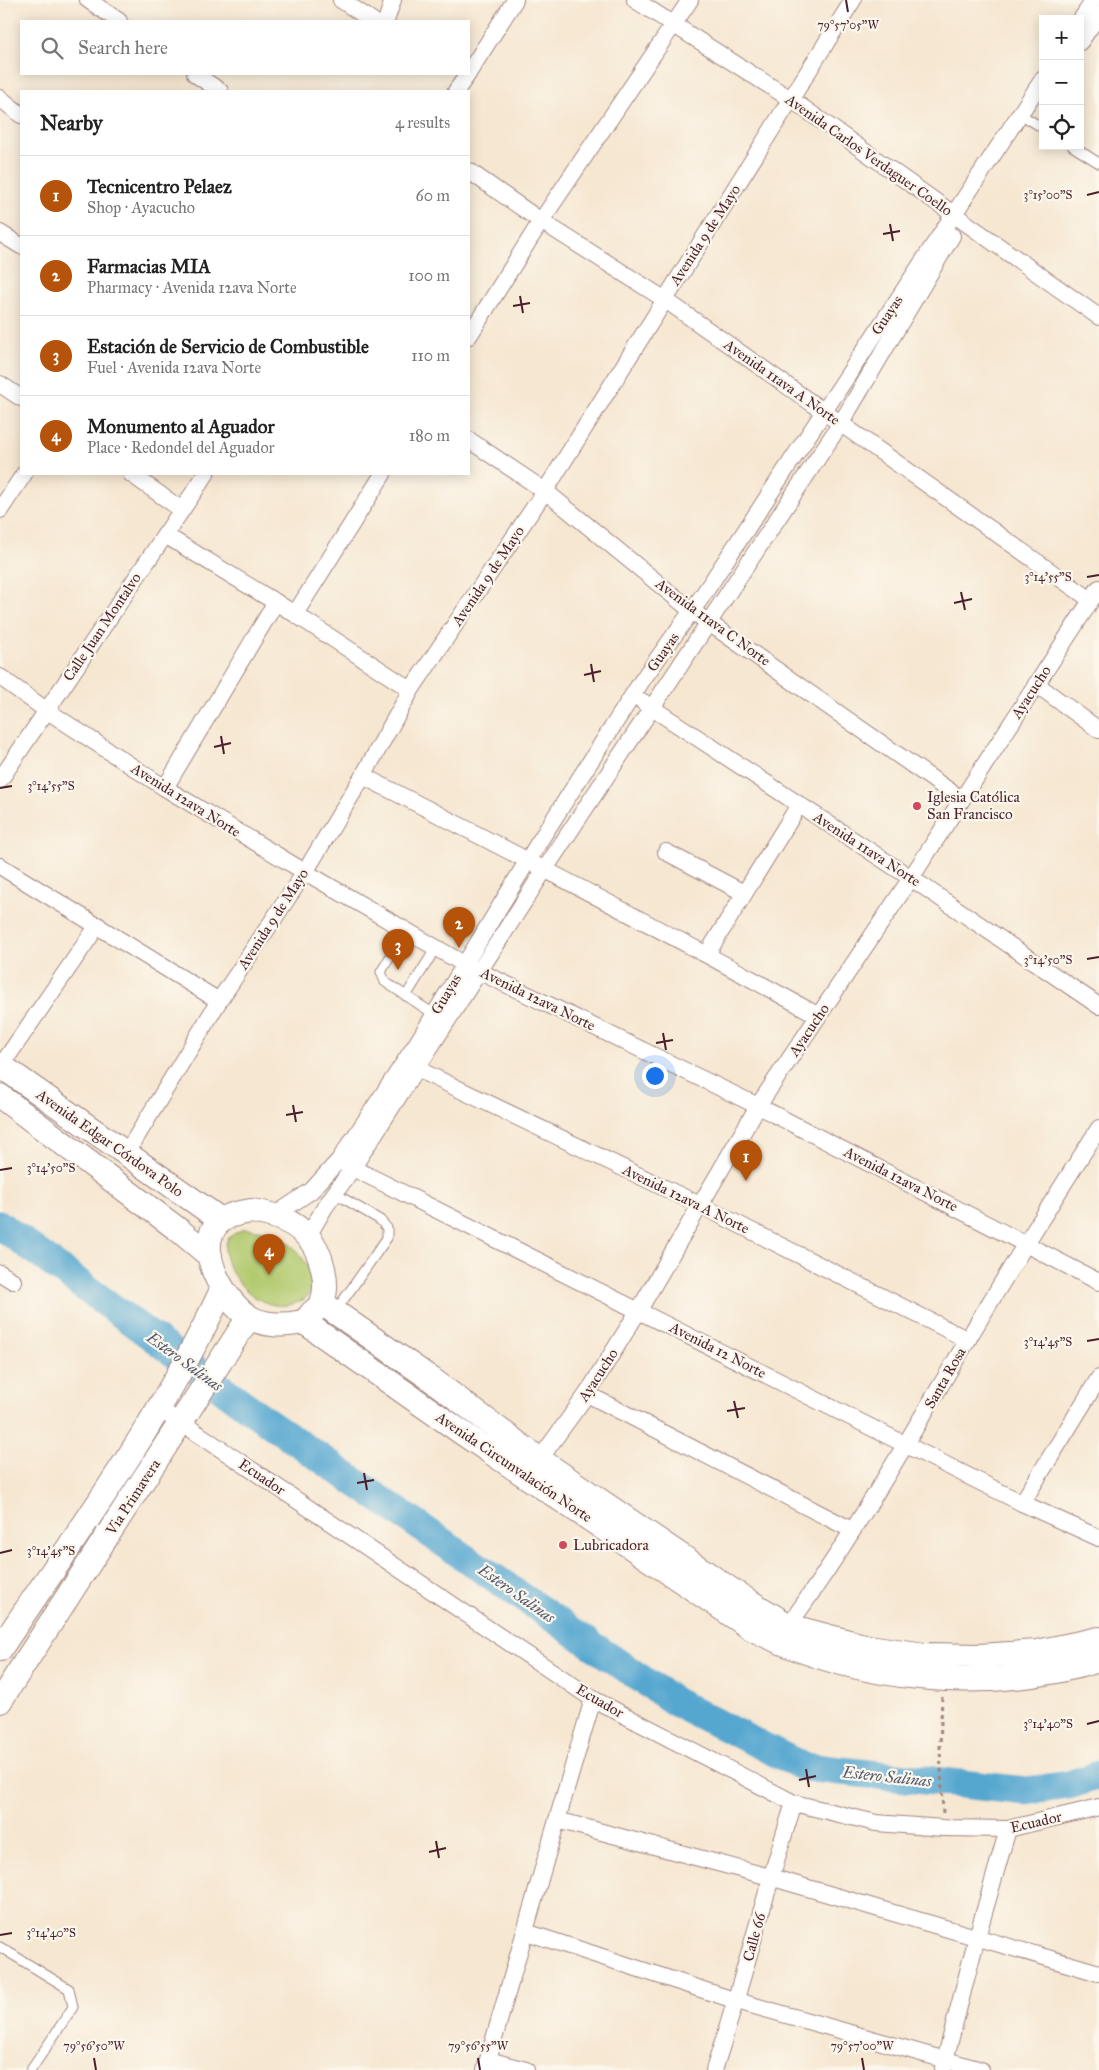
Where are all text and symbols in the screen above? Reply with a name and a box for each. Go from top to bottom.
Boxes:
map controls [1039,15,1084,150]
button: + [1039,15,1084,60]
text: 79°57'05"W [817,18,879,32]
search box [20,20,470,75]
icon: search [38,34,66,62]
text: Search here [78,36,168,59]
button: − [1039,60,1084,105]
street label: Avenida Carlos Verdaguer Coello [781,90,956,220]
button: locate [1039,105,1084,150]
text: Nearby [40,110,103,136]
text: 4 results [395,113,450,132]
text: Tecnicentro Pelaez [87,175,232,198]
street label: Avenida 9 de Mayo [665,181,744,290]
text: 1 [53,186,59,205]
text: 60 m [416,186,450,205]
text: 3°15'00"S [1024,188,1073,202]
text: Shop · Ayacucho [87,198,195,217]
text: Farmacias MIA [87,255,211,278]
text: 2 [52,266,60,285]
text: 100 m [408,266,450,285]
text: Pharmacy · Avenida 12ava Norte [87,278,297,297]
street label: Guayas [867,292,907,338]
text: Estación de Servicio de Combustible [87,335,369,358]
street label: Avenida 11ava A Norte [720,335,843,429]
text: 3 [53,346,59,365]
text: 110 m [411,346,450,365]
text: Fuel · Avenida 12ava Norte [87,358,261,377]
text: Monumento al Aguador [87,415,275,438]
text: 4 [52,426,60,445]
text: 180 m [409,426,450,445]
text: Place · Redondel del Aguador [87,438,275,457]
street label: Avenida 9 de Mayo [447,522,528,630]
street label: Calle Juan Montalvo [59,569,146,685]
text: 3°14'55"S [1024,570,1072,584]
street label: Avenida 11ava C Norte [651,574,774,670]
street label: Guayas [643,629,683,675]
street label: Ayacucho [1007,662,1055,723]
street label: Avenida 12ava Norte [127,759,244,841]
text: 3°14'55"S [27,779,75,793]
place label: Iglesia Católica San Francisco [927,788,1021,823]
marker: Iglesia Católica San Francisco [911,800,923,812]
street label: Avenida 11ava Norte [809,807,924,890]
street label: Avenida 9 de Mayo [233,865,312,974]
pin: 2 [443,907,475,948]
pin: 3 [382,929,414,970]
text: 3°14'50"S [1024,953,1072,967]
street label: Avenida 12ava Norte [477,963,598,1035]
street label: Guayas [427,971,465,1017]
street label: Ayacucho [784,1000,833,1061]
your location [642,1063,668,1089]
street label: Avenida Edgar Córdova Polo [32,1085,187,1201]
pin: 1 [730,1140,762,1181]
street label: Avenida 12ava Norte [840,1142,961,1216]
street label: Avenida 12ava A Norte [619,1160,752,1238]
text: 3°14'50"S [27,1161,75,1175]
pin: 4 [253,1234,285,1275]
street label: Avenida 12 Norte [666,1317,769,1382]
water label: Estero Salinas [142,1327,227,1396]
text: 3°14'45"S [1024,1335,1072,1349]
street label: Santa Rosa [920,1344,970,1412]
street label: Ayacucho [574,1345,622,1406]
street label: Avenida Circunvalación Norte [432,1407,596,1526]
street label: Via Primavera [101,1455,164,1539]
street label: Ecuador [235,1455,289,1499]
place label: Lubricadora [573,1536,649,1554]
marker: Lubricadora [557,1539,569,1551]
text: 3°14'45"S [27,1544,75,1558]
water label: Estero Salinas [474,1559,559,1627]
street label: Ecuador [573,1680,627,1722]
text: 3°14'40"S [1023,1717,1073,1731]
water label: Estero Salinas [841,1762,933,1791]
street label: Ecuador [1009,1807,1064,1837]
street label: Calle 66 [739,1910,769,1963]
text: 3°14'40"S [26,1926,76,1940]
text: 79°56'50"W [63,2039,125,2053]
text: 79°56'55"W [448,2039,509,2053]
text: 79°57'00"W [830,2039,894,2053]

